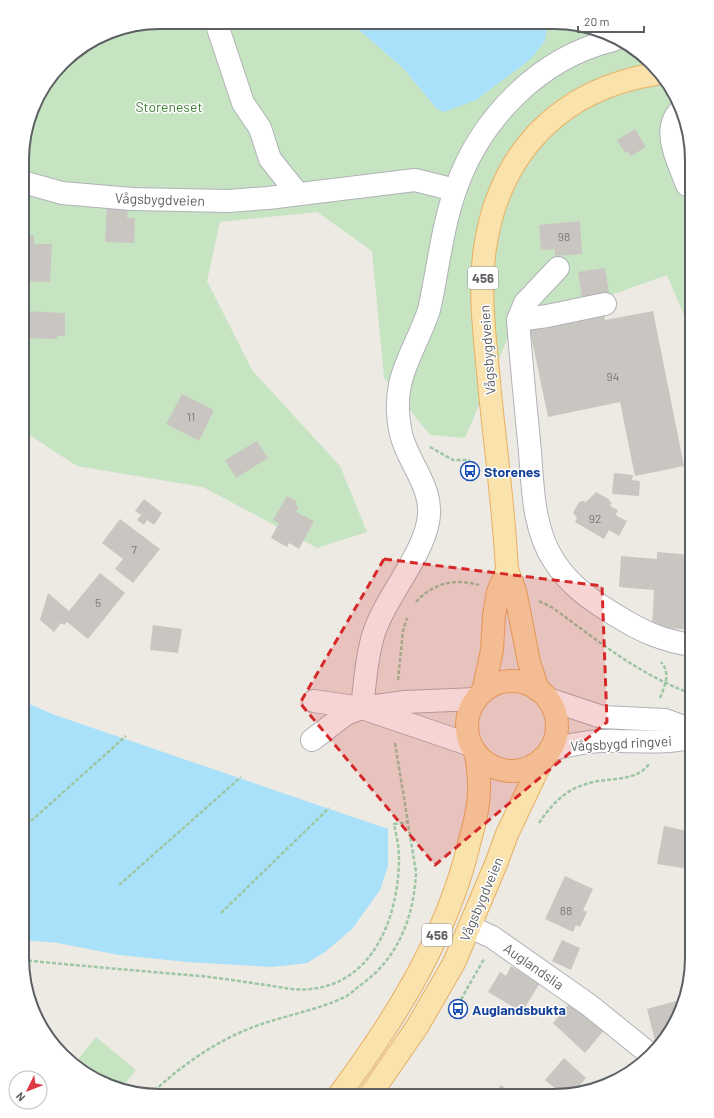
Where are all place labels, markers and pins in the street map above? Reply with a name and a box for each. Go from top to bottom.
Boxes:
bus stop icon: Storenes [459,460,481,482]
place label: Storenes [484,463,540,480]
bus stop icon: Auglandsbukta [447,998,469,1020]
place label: Auglandsbukta [472,1001,566,1018]

